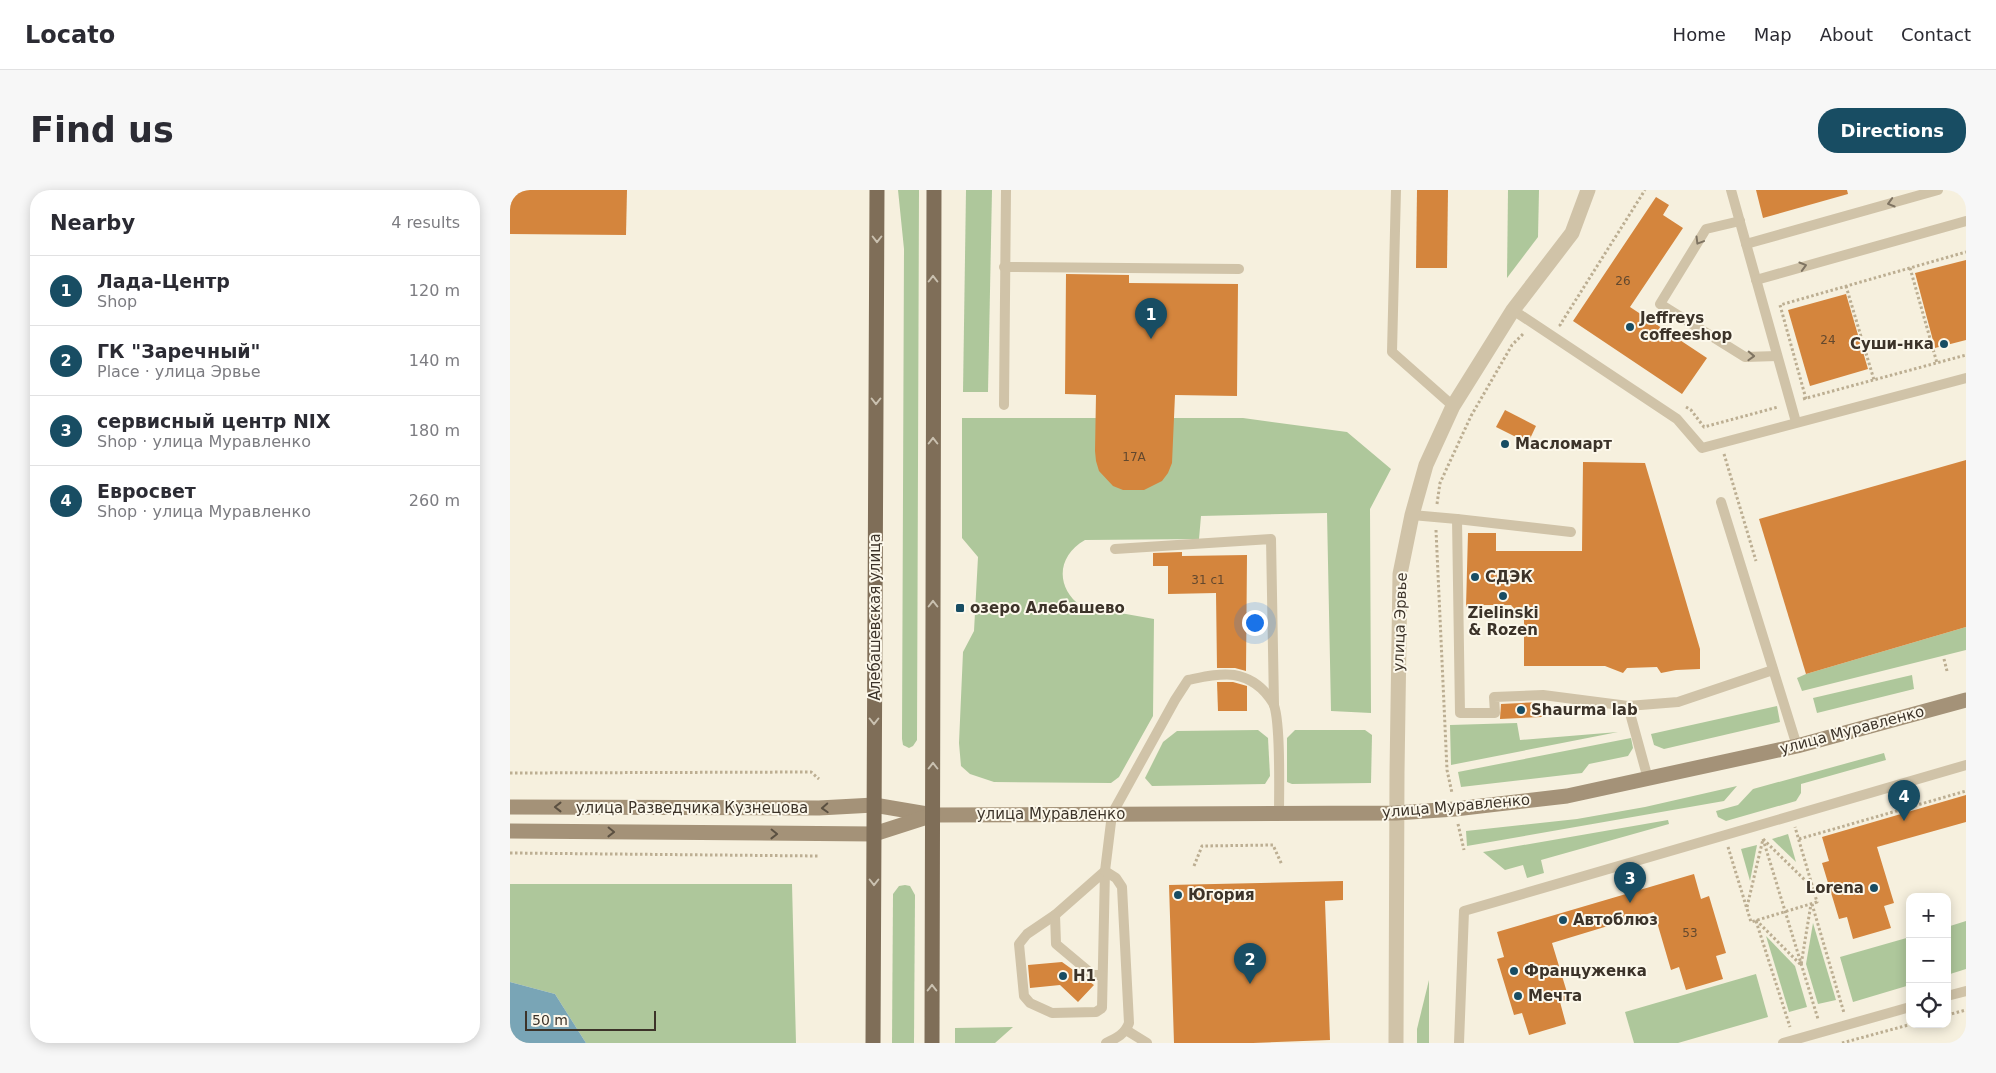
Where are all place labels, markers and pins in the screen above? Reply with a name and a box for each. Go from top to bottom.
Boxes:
pin: 1 [1135,298,1167,339]
place label: Jeffreys coffeeshop [1639,309,1733,344]
marker: Jeffreys coffeeshop [1624,321,1636,333]
place label: Суши-нка [1850,335,1934,353]
marker: Суши-нка [1938,338,1950,350]
place label: Масломарт [1515,435,1612,453]
marker: Масломарт [1499,438,1511,450]
place label: СДЭК [1485,568,1533,586]
marker: СДЭК [1469,571,1481,583]
marker: Zielinski & Rozen [1497,590,1509,602]
place label: озеро Алебашево [970,599,1125,617]
marker: озеро Алебашево [954,602,966,614]
place label: Zielinski & Rozen [1467,604,1539,639]
place label: Shaurma lab [1531,701,1638,719]
marker: Shaurma lab [1515,704,1527,716]
pin: 4 [1888,780,1920,821]
pin: 3 [1614,862,1646,903]
place label: Lorena [1806,879,1864,897]
marker: Lorena [1868,882,1880,894]
place label: Югория [1188,886,1255,904]
marker: Югория [1172,889,1184,901]
place label: Автоблюз [1573,911,1658,929]
marker: Автоблюз [1557,914,1569,926]
pin: 2 [1234,943,1266,984]
place label: Француженка [1524,962,1647,980]
marker: Француженка [1508,965,1520,977]
place label: Н1 [1073,967,1096,985]
marker: Н1 [1057,970,1069,982]
place label: Мечта [1528,987,1582,1005]
marker: Мечта [1512,990,1524,1002]

